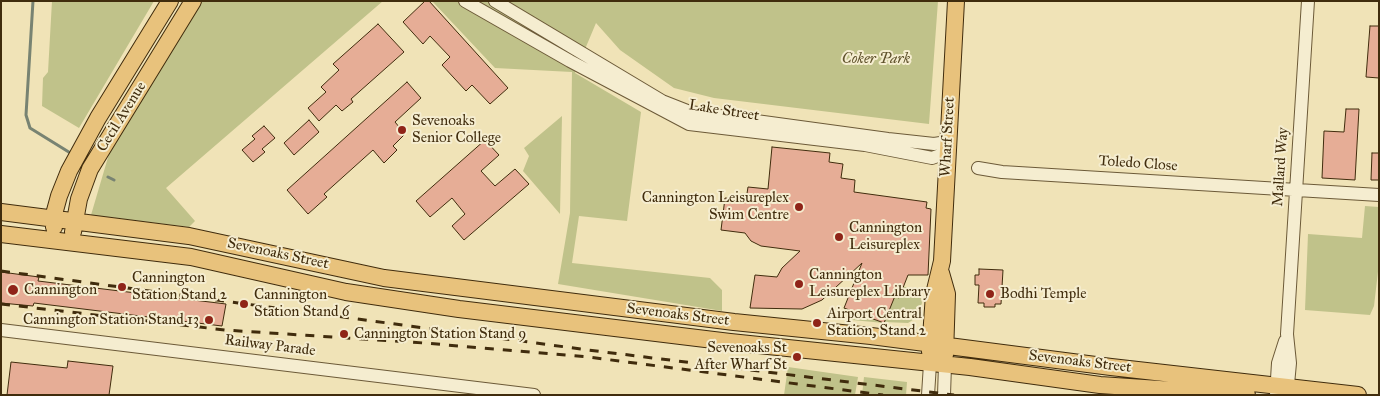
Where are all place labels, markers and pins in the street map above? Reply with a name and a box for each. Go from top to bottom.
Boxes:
place label: Sevenoaks Senior College [412,112,501,147]
marker: Sevenoaks Senior College [396,124,408,136]
place label: Cannington Leisureplex Swim Centre [642,189,789,224]
marker: Cannington Leisureplex Swim Centre [793,201,805,213]
place label: Cannington Leisureplex [849,219,922,254]
marker: Cannington Leisureplex [833,231,845,243]
place label: Cannington Leisureplex Library [809,266,930,301]
place label: Cannington Station Stand 2 [132,269,227,304]
marker: Cannington Leisureplex Library [793,278,805,290]
place label: Cannington [24,281,97,299]
marker: Cannington Station Stand 2 [116,281,128,293]
marker: Cannington [6,283,20,297]
place label: Bodhi Temple [1000,285,1086,303]
place label: Cannington Station Stand 6 [254,286,349,321]
marker: Bodhi Temple [984,288,996,300]
marker: Cannington Station Stand 6 [238,298,250,310]
place label: Airport Central Station, Stand 2 [827,305,926,340]
place label: Cannington Station Stand 13 [23,311,199,329]
marker: Cannington Station Stand 13 [203,314,215,326]
marker: Airport Central Station, Stand 2 [811,317,823,329]
place label: Cannington Station Stand 9 [354,325,526,343]
marker: Cannington Station Stand 9 [338,328,350,340]
place label: Sevenoaks St After Wharf St [695,339,787,374]
marker: Sevenoaks St After Wharf St [791,351,803,363]

